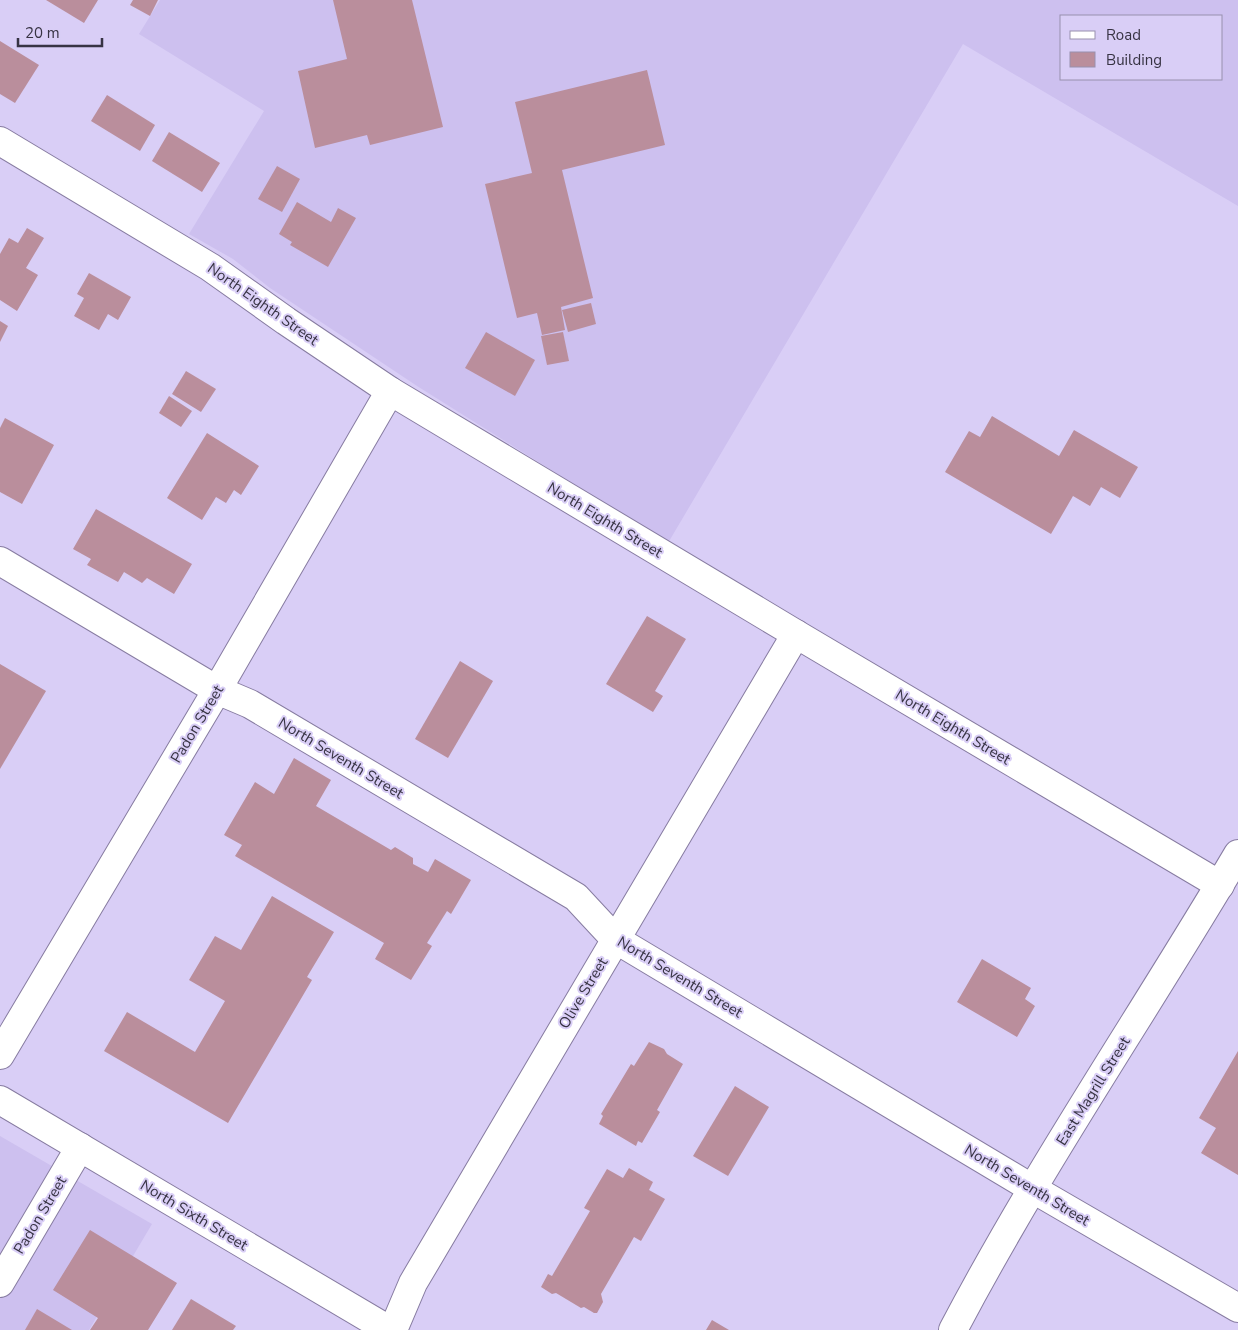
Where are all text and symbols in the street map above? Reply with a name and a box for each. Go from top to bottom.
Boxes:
scale bar [18,15,101,47]
legend [1060,15,1223,80]
text: 20 m [25,23,60,43]
text: Road [1106,25,1141,45]
text: Building [1106,50,1162,70]
street label: North Eighth Street [204,258,323,350]
street label: North Eighth Street [544,478,667,563]
street label: Padon Street [166,681,228,767]
street label: North Eighth Street [892,685,1015,770]
street label: North Seventh Street [275,713,408,804]
street label: North Seventh Street [614,932,747,1023]
street label: Olive Street [554,953,613,1032]
street label: East Magrill Street [1051,1032,1135,1149]
street label: North Seventh Street [961,1140,1094,1231]
street label: Padon Street [9,1172,71,1258]
street label: North Sixth Street [137,1175,252,1255]

